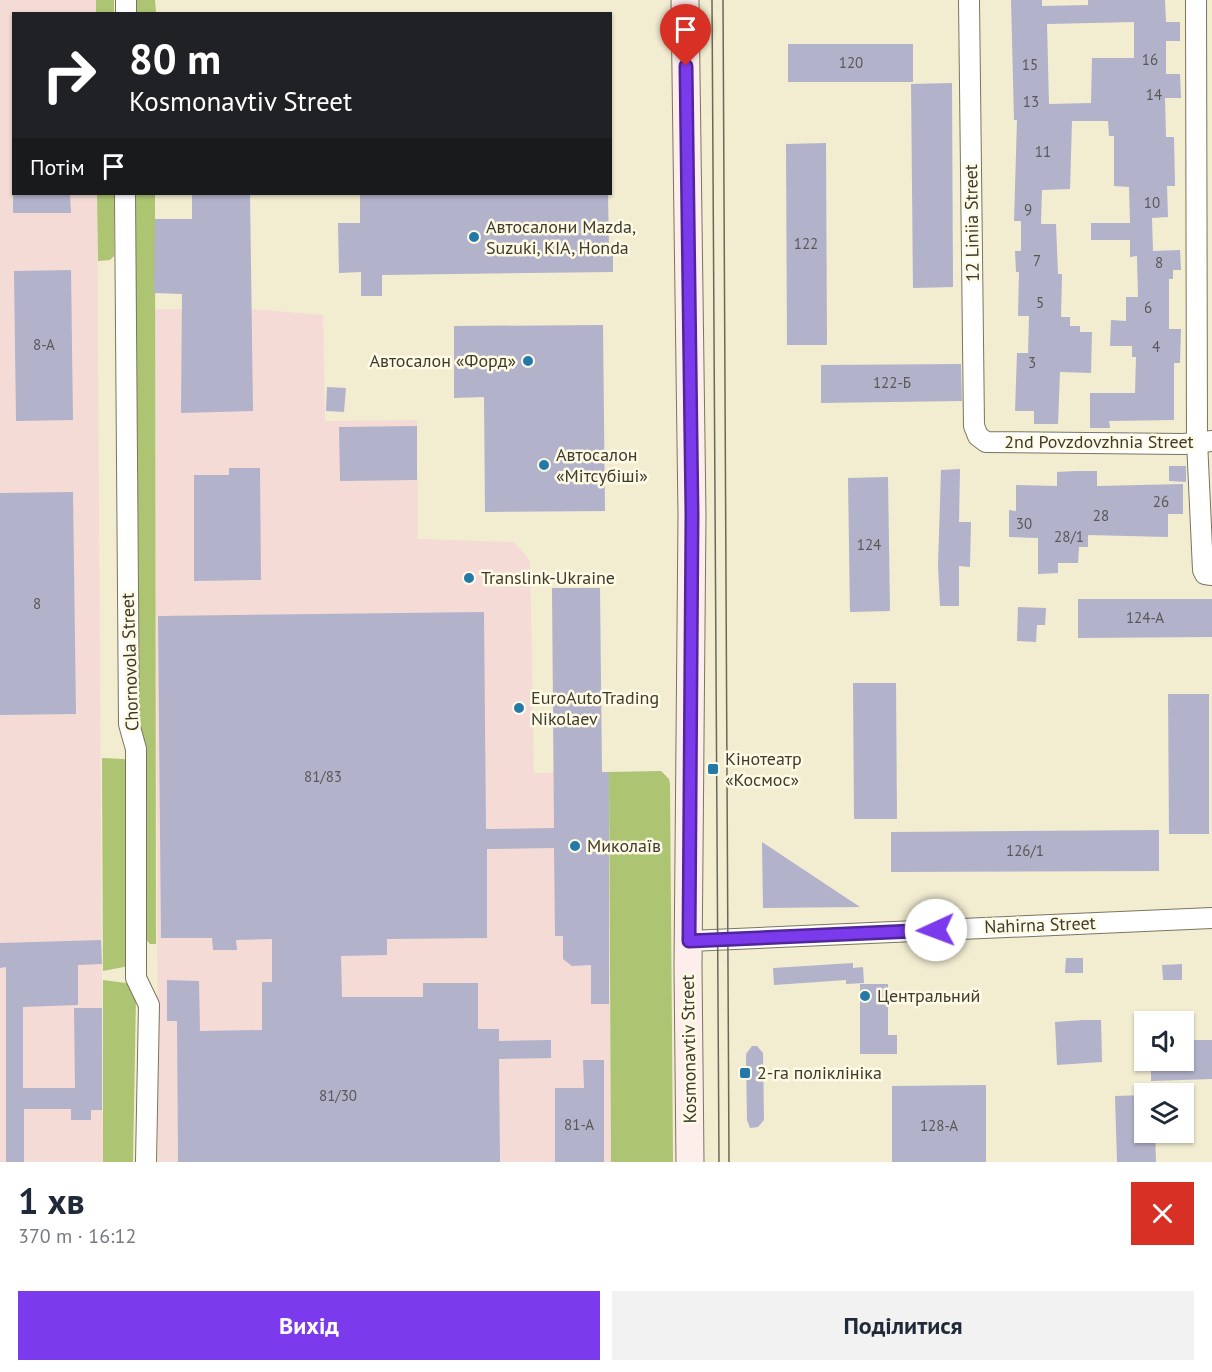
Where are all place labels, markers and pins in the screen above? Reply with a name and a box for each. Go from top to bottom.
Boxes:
pin [660,4,711,66]
place label: Автосалони Mazda, Suzuki, KIA, Honda [486,215,636,259]
marker: Автосалони Mazda, Suzuki, KIA, Honda [467,230,481,244]
place label: Автосалон «Форд» [369,349,516,372]
marker: Автосалон «Форд» [521,354,535,368]
place label: Автосалон «Мітсубіші» [556,443,648,487]
marker: Автосалон «Мітсубіші» [537,458,551,472]
place label: Translink-Ukraine [481,566,615,589]
marker: Translink-Ukraine [462,571,476,585]
place label: EuroAutoTrading Nikolaev [531,686,659,730]
marker: EuroAutoTrading Nikolaev [512,701,526,715]
place label: Кінотеатр «Космос» [725,747,802,791]
marker: Кінотеатр «Космос» [706,762,720,776]
place label: Миколаїв [587,834,661,857]
marker: Миколаїв [568,839,582,853]
place label: Центральний [877,984,980,1007]
marker: Центральний [858,989,872,1003]
place label: 2-га поліклініка [757,1061,882,1084]
marker: 2-га поліклініка [738,1066,752,1080]

